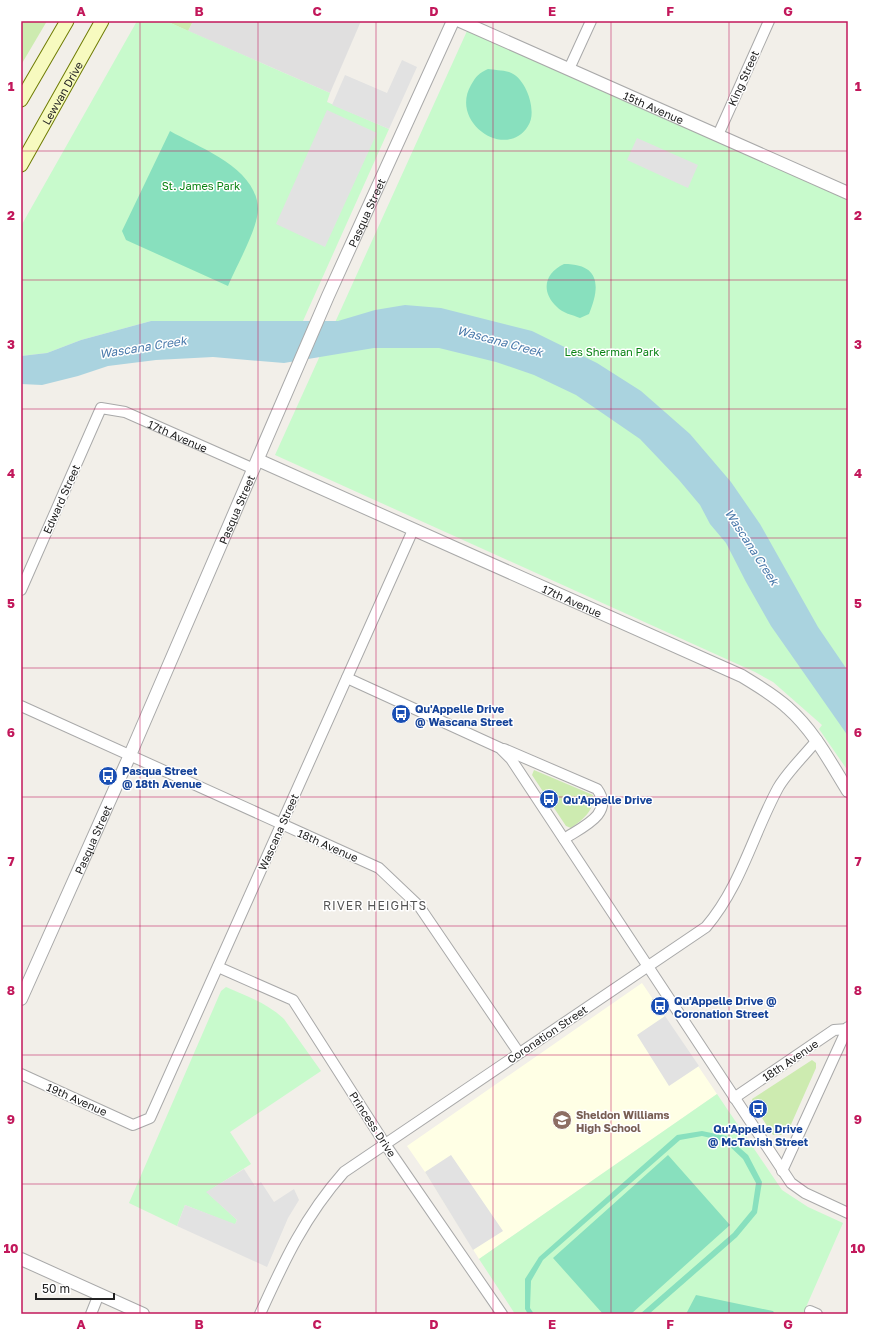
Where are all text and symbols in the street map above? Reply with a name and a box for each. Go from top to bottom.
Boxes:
text: A [76,3,86,19]
text: B [194,3,204,19]
text: C [312,3,322,19]
text: D [429,3,439,19]
text: E [548,3,556,19]
text: F [666,3,674,19]
text: G [783,3,793,19]
street label: King Street [725,48,761,108]
street label: Lewvan Drive [39,59,85,127]
text: 1 [8,78,15,94]
text: 1 [855,78,862,94]
street label: 15th Avenue [622,88,686,126]
street label: Pasqua Street [345,176,387,249]
park label: St. James Park [162,179,240,192]
text: 2 [7,207,15,223]
text: 2 [854,207,862,223]
water label: Wascana Creek [456,322,546,360]
water label: Wascana Creek [98,333,189,361]
text: 3 [7,336,15,352]
text: 3 [854,336,862,352]
park label: Les Sherman Park [565,345,659,358]
street label: 17th Avenue [146,417,210,454]
street label: Edward Street [40,462,82,536]
text: 4 [7,465,15,481]
text: 4 [854,465,862,481]
street label: Pasqua Street [215,473,257,546]
water label: Wascana Creek [722,506,783,589]
street label: 17th Avenue [540,581,604,619]
text: 5 [7,595,15,611]
text: 5 [854,595,862,611]
place label: Qu'Appelle Drive @ Wascana Street [415,702,514,728]
bus stop icon: Qu'Appelle Drive @ Wascana Street [390,703,412,725]
text: 6 [7,724,15,740]
text: 6 [854,724,862,740]
place label: Pasqua Street @ 18th Avenue [122,764,202,790]
bus stop icon: Pasqua Street @ 18th Avenue [97,765,119,787]
bus stop icon: Qu'Appelle Drive [538,788,560,810]
street label: Wascana Street [255,792,301,872]
place label: Qu'Appelle Drive [563,793,653,806]
street label: Pasqua Street [71,803,113,876]
street label: 18th Avenue [296,826,360,864]
text: 7 [7,853,15,869]
text: 7 [854,853,862,869]
district label: RIVER HEIGHTS [323,898,427,913]
text: 8 [7,982,15,998]
text: 8 [854,982,862,998]
place label: Qu'Appelle Drive @ Coronation Street [674,994,777,1020]
bus stop icon: Qu'Appelle Drive @ Coronation Street [649,995,671,1017]
street label: Coronation Street [504,1002,590,1066]
street label: 18th Avenue [760,1036,820,1084]
street label: 19th Avenue [45,1080,109,1118]
street label: Princess Drive [347,1089,399,1159]
bus stop icon: Qu'Appelle Drive @ McTavish Street [747,1098,769,1120]
place label: Sheldon Williams High School [576,1108,669,1134]
school or university icon: Sheldon Williams High School [551,1109,573,1131]
text: 9 [7,1111,15,1127]
text: 9 [854,1111,862,1127]
place label: Qu'Appelle Drive @ McTavish Street [708,1122,809,1148]
text: 10 [3,1240,19,1256]
text: 10 [850,1240,866,1256]
scale bar [36,1275,114,1301]
text: 50 m [42,1281,70,1296]
text: A [76,1316,86,1332]
text: B [194,1316,204,1332]
text: C [312,1316,322,1332]
text: D [429,1316,439,1332]
text: E [548,1316,556,1332]
text: F [666,1316,674,1332]
text: G [783,1316,793,1332]

